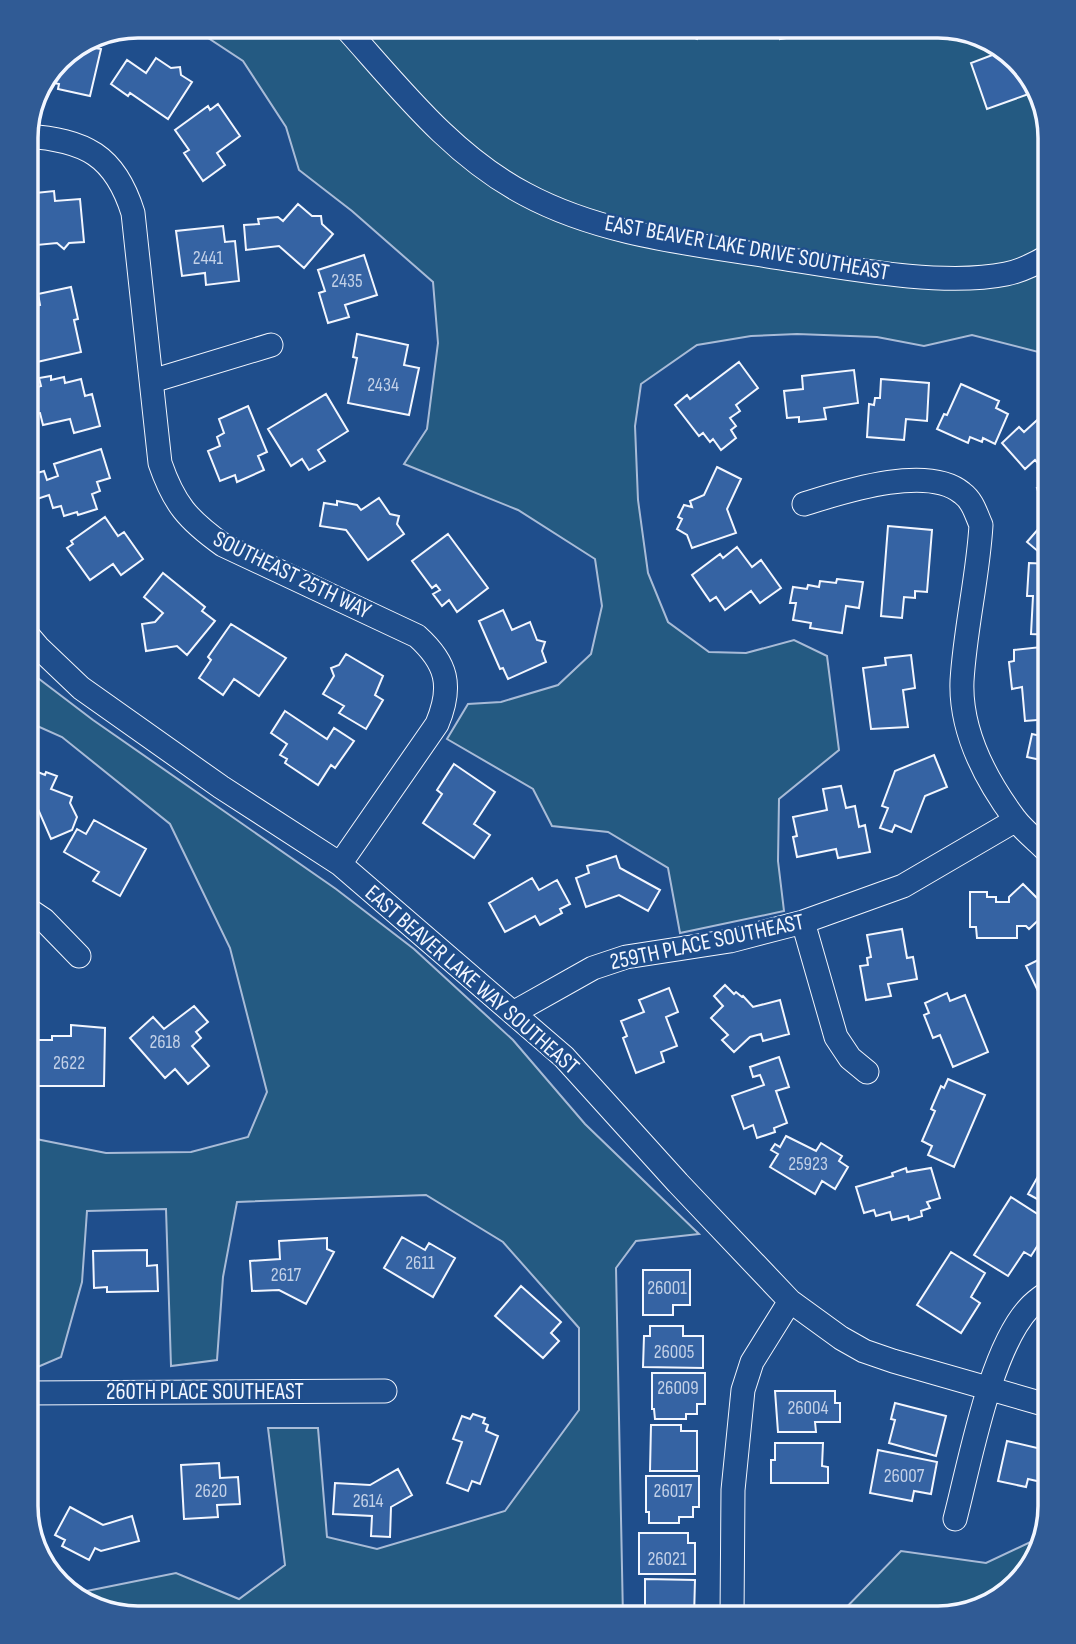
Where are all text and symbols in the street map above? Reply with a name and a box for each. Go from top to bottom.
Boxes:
street label: EAST BEAVER LAKE DRIVE SOUTHEAST [603,209,891,287]
house number: 2441 [193,247,224,270]
house number: 2435 [331,270,363,293]
house number: 2434 [367,374,399,397]
street label: SOUTHEAST 25TH WAY [209,525,376,625]
street label: EAST BEAVER LAKE WAY SOUTHEAST [359,879,585,1081]
street label: 259TH PLACE SOUTHEAST [607,908,807,976]
house number: 2618 [149,1031,181,1054]
house number: 2622 [53,1052,85,1075]
house number: 25923 [788,1153,828,1176]
house number: 2611 [405,1252,435,1275]
house number: 2617 [271,1264,302,1287]
house number: 26001 [647,1277,687,1300]
house number: 26005 [654,1341,694,1364]
house number: 26009 [657,1377,699,1400]
street label: 260TH PLACE SOUTHEAST [106,1378,304,1406]
house number: 26004 [787,1397,829,1420]
house number: 26007 [884,1465,925,1488]
house number: 2620 [195,1480,227,1503]
house number: 26017 [654,1480,693,1503]
house number: 2614 [353,1490,383,1513]
house number: 26021 [647,1548,687,1571]

